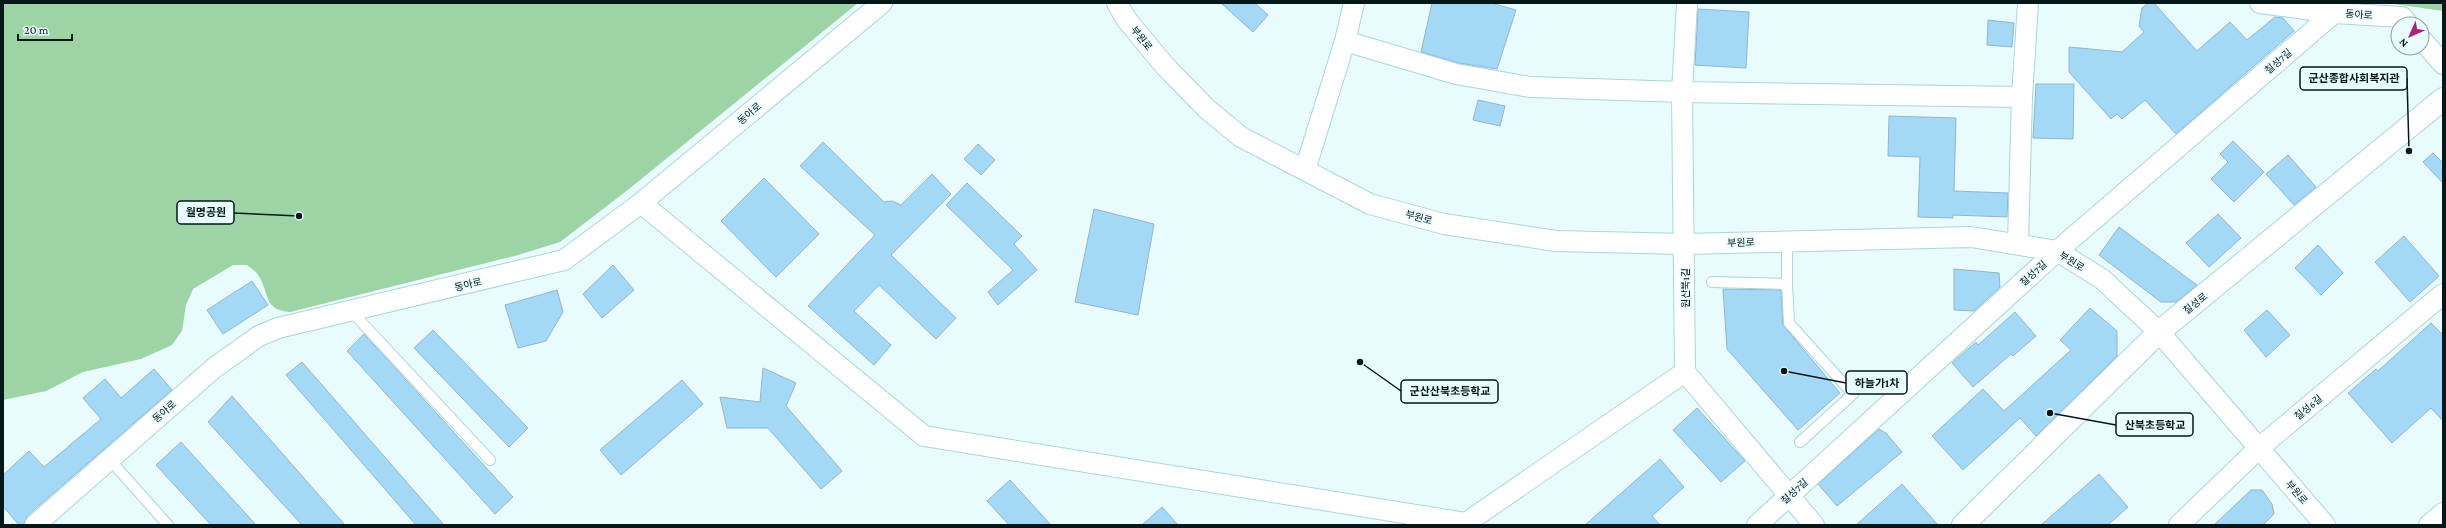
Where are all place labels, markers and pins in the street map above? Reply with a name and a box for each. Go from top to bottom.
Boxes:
callout: 군산종합사회복지관 [2300,67,2407,90]
callout: 월명공원 [177,201,234,224]
callout: 하늘가1차 [1846,371,1907,394]
callout: 군산산북초등학교 [1401,380,1498,403]
callout: 산북초등학교 [2116,413,2193,436]

